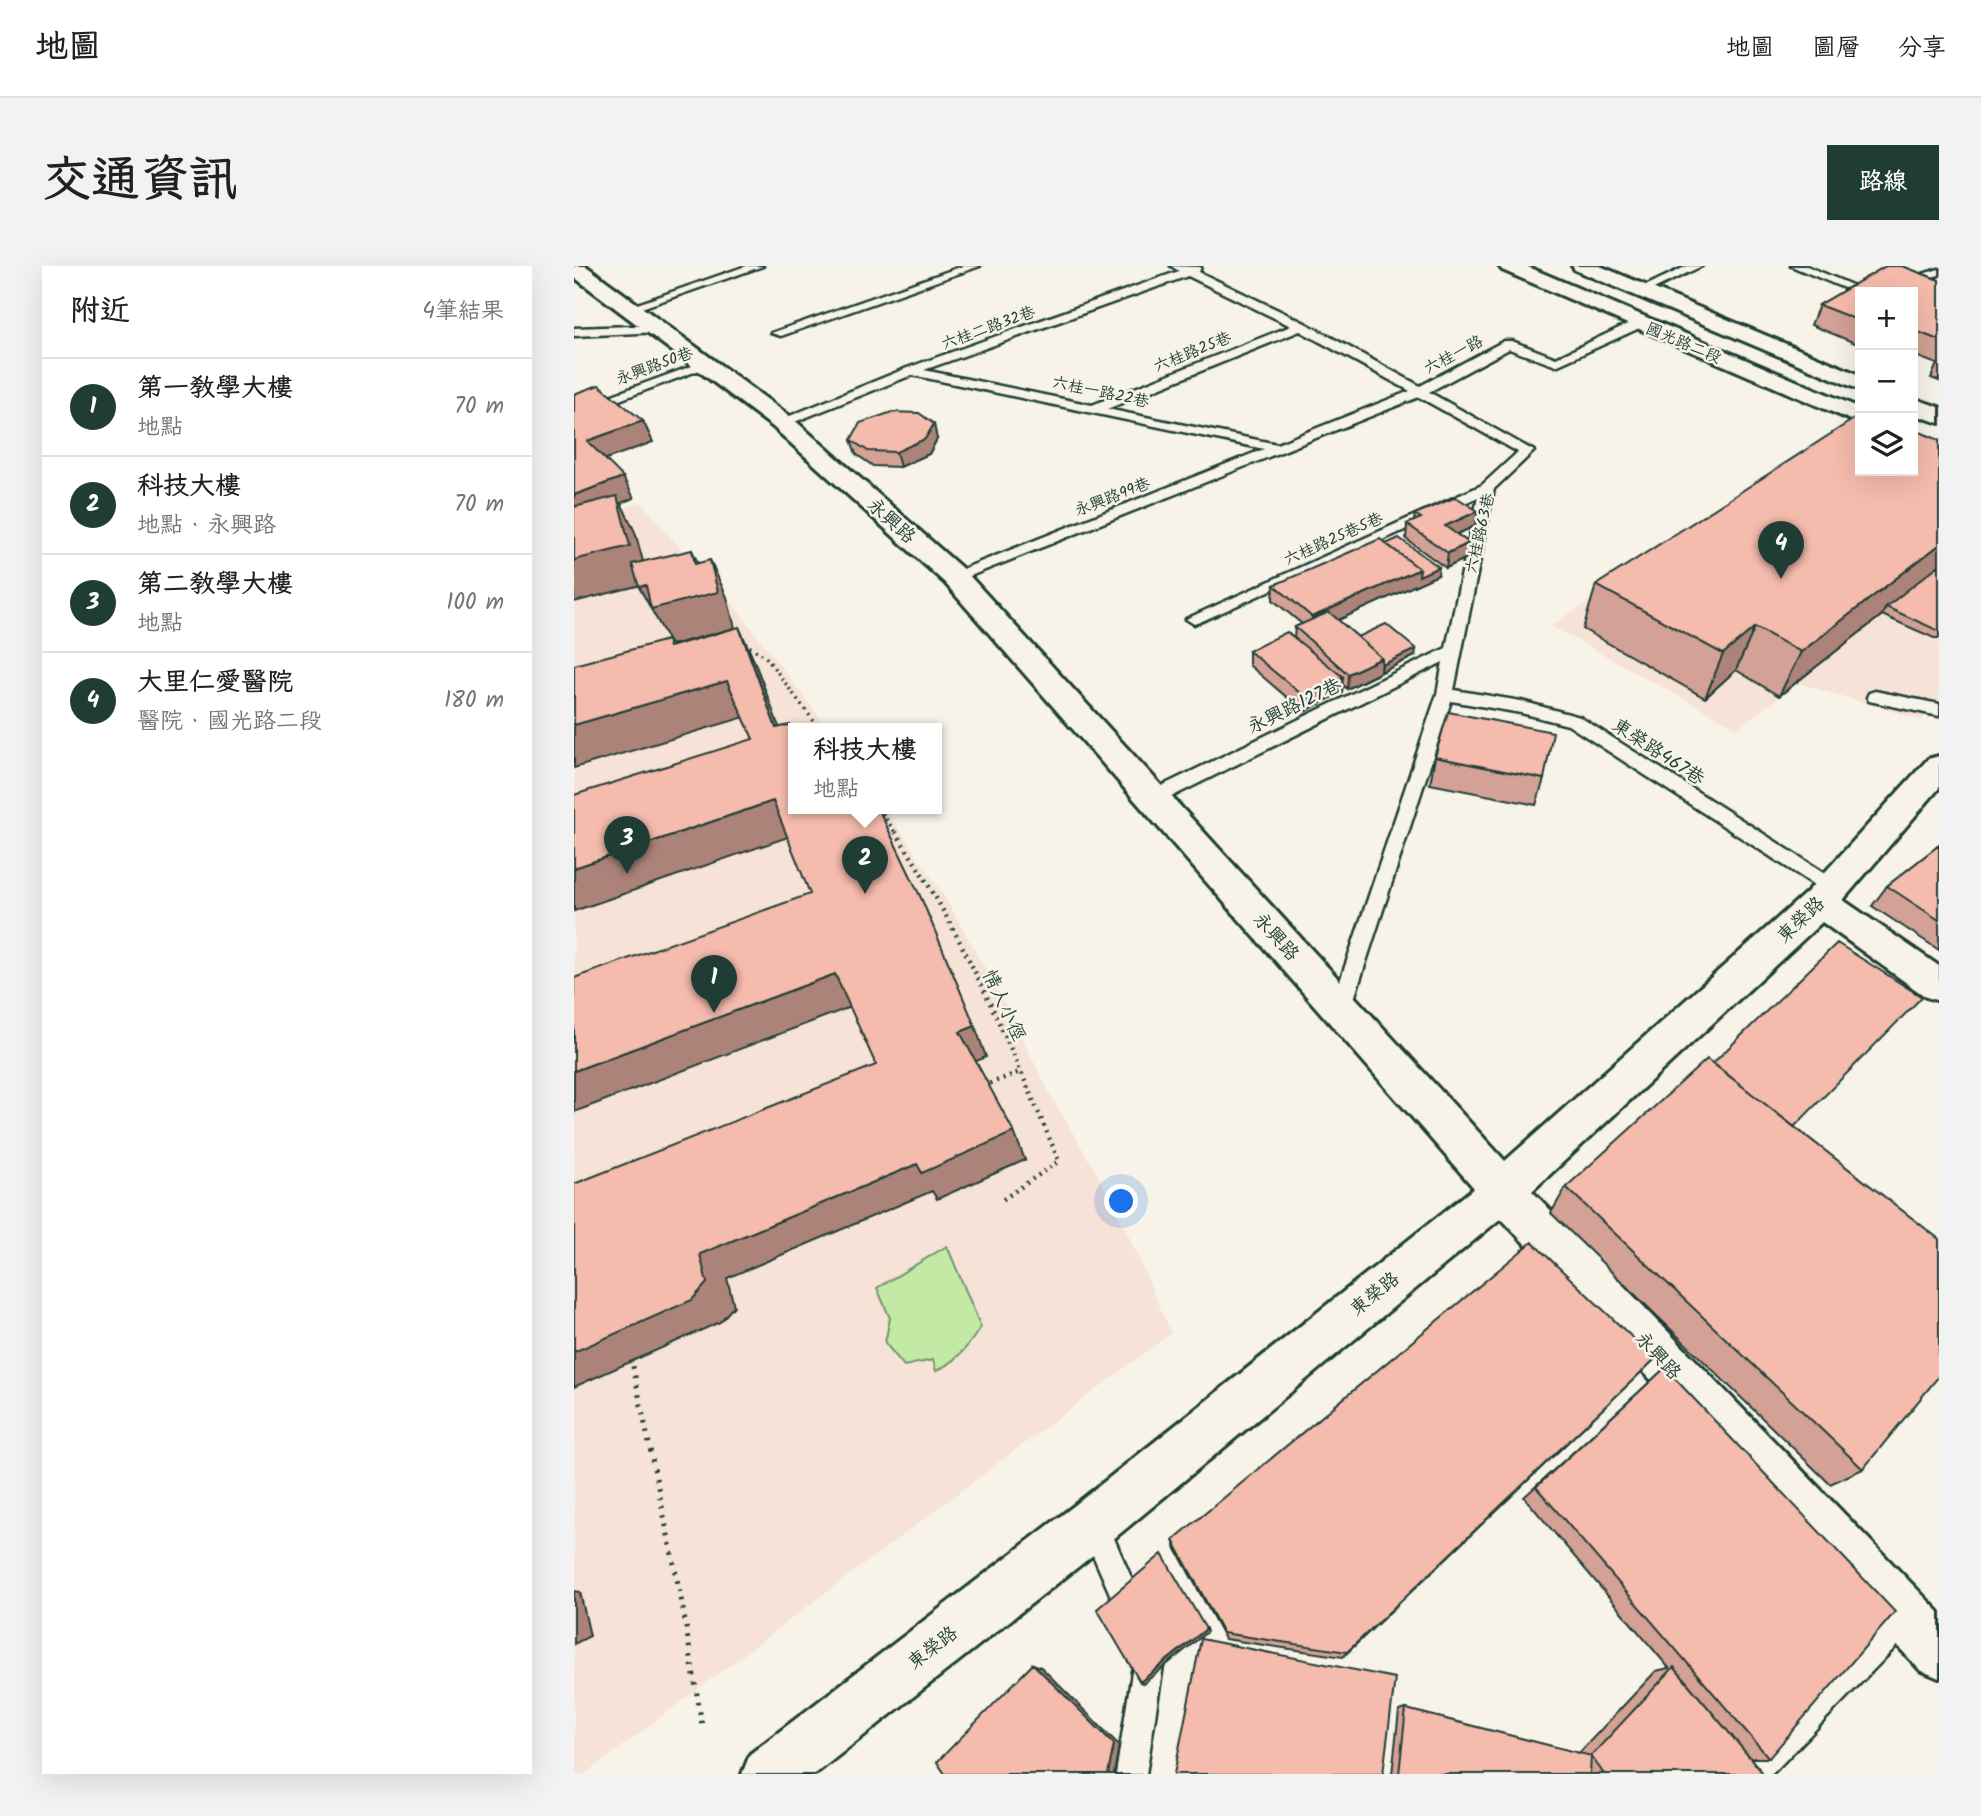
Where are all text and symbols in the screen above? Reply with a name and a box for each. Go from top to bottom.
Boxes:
text: 地圖 [35,22,101,75]
text: 地圖 [1726,29,1774,68]
text: 圖層 [1812,29,1860,68]
text: 分享 [1898,29,1946,68]
text: 交通資訊 [42,143,238,221]
button: 路線 [1827,145,1939,220]
map controls [1855,287,1918,476]
button: + [1855,287,1918,350]
text: 附近 [70,288,130,336]
text: 4筆結果 [422,294,504,330]
street label: 六桂二路32巷 [938,300,1039,357]
street label: 國光路二段 [1642,316,1725,371]
street label: 六桂路25巷 [1150,325,1235,379]
street label: 六桂一路 [1420,329,1488,381]
street label: 永興路50巷 [612,341,697,392]
button: − [1855,350,1918,413]
text: 第一教學大樓 [137,368,293,410]
street label: 六桂一路22巷 [1050,370,1152,415]
text: 1 [90,389,96,425]
text: 70 m [454,389,504,425]
text: 地點 [137,410,183,446]
button: layers [1855,413,1918,476]
text: 科技大樓 [137,466,241,508]
street label: 永興路99巷 [1071,471,1154,523]
text: 2 [86,487,100,523]
text: 70 m [454,487,504,523]
street label: 永興路 [859,491,922,552]
street label: 六桂路63巷 [1459,491,1502,576]
street label: 六桂路25巷5巷 [1280,506,1387,572]
text: 地點 · 永興路 [137,508,276,544]
pin: 4 [1758,521,1804,579]
text: 第二教學大樓 [137,564,293,606]
text: 3 [87,585,99,621]
text: 100 m [446,585,504,621]
text: 地點 [137,606,183,642]
text: 大里仁愛醫院 [137,662,293,704]
street label: 永興路127巷 [1243,671,1347,743]
text: 4 [87,683,99,719]
text: 180 m [444,683,504,719]
text: 醫院 · 國光路二段 [137,704,322,740]
street label: 東榮路467巷 [1605,711,1710,794]
popup [788,723,942,814]
text: 科技大樓 [813,730,917,772]
text: 地點 [813,772,859,808]
pin: 3 [604,816,650,874]
pin: 2 [842,836,888,894]
street label: 東榮路 [1770,890,1832,951]
street label: 永興路 [1245,906,1306,969]
pin: 1 [691,955,737,1013]
street label: 情人小徑 [974,965,1033,1047]
your location [1104,1184,1138,1218]
street label: 東榮路 [1344,1265,1407,1324]
street label: 永興路 [1627,1325,1688,1387]
street label: 東榮路 [902,1619,965,1678]

